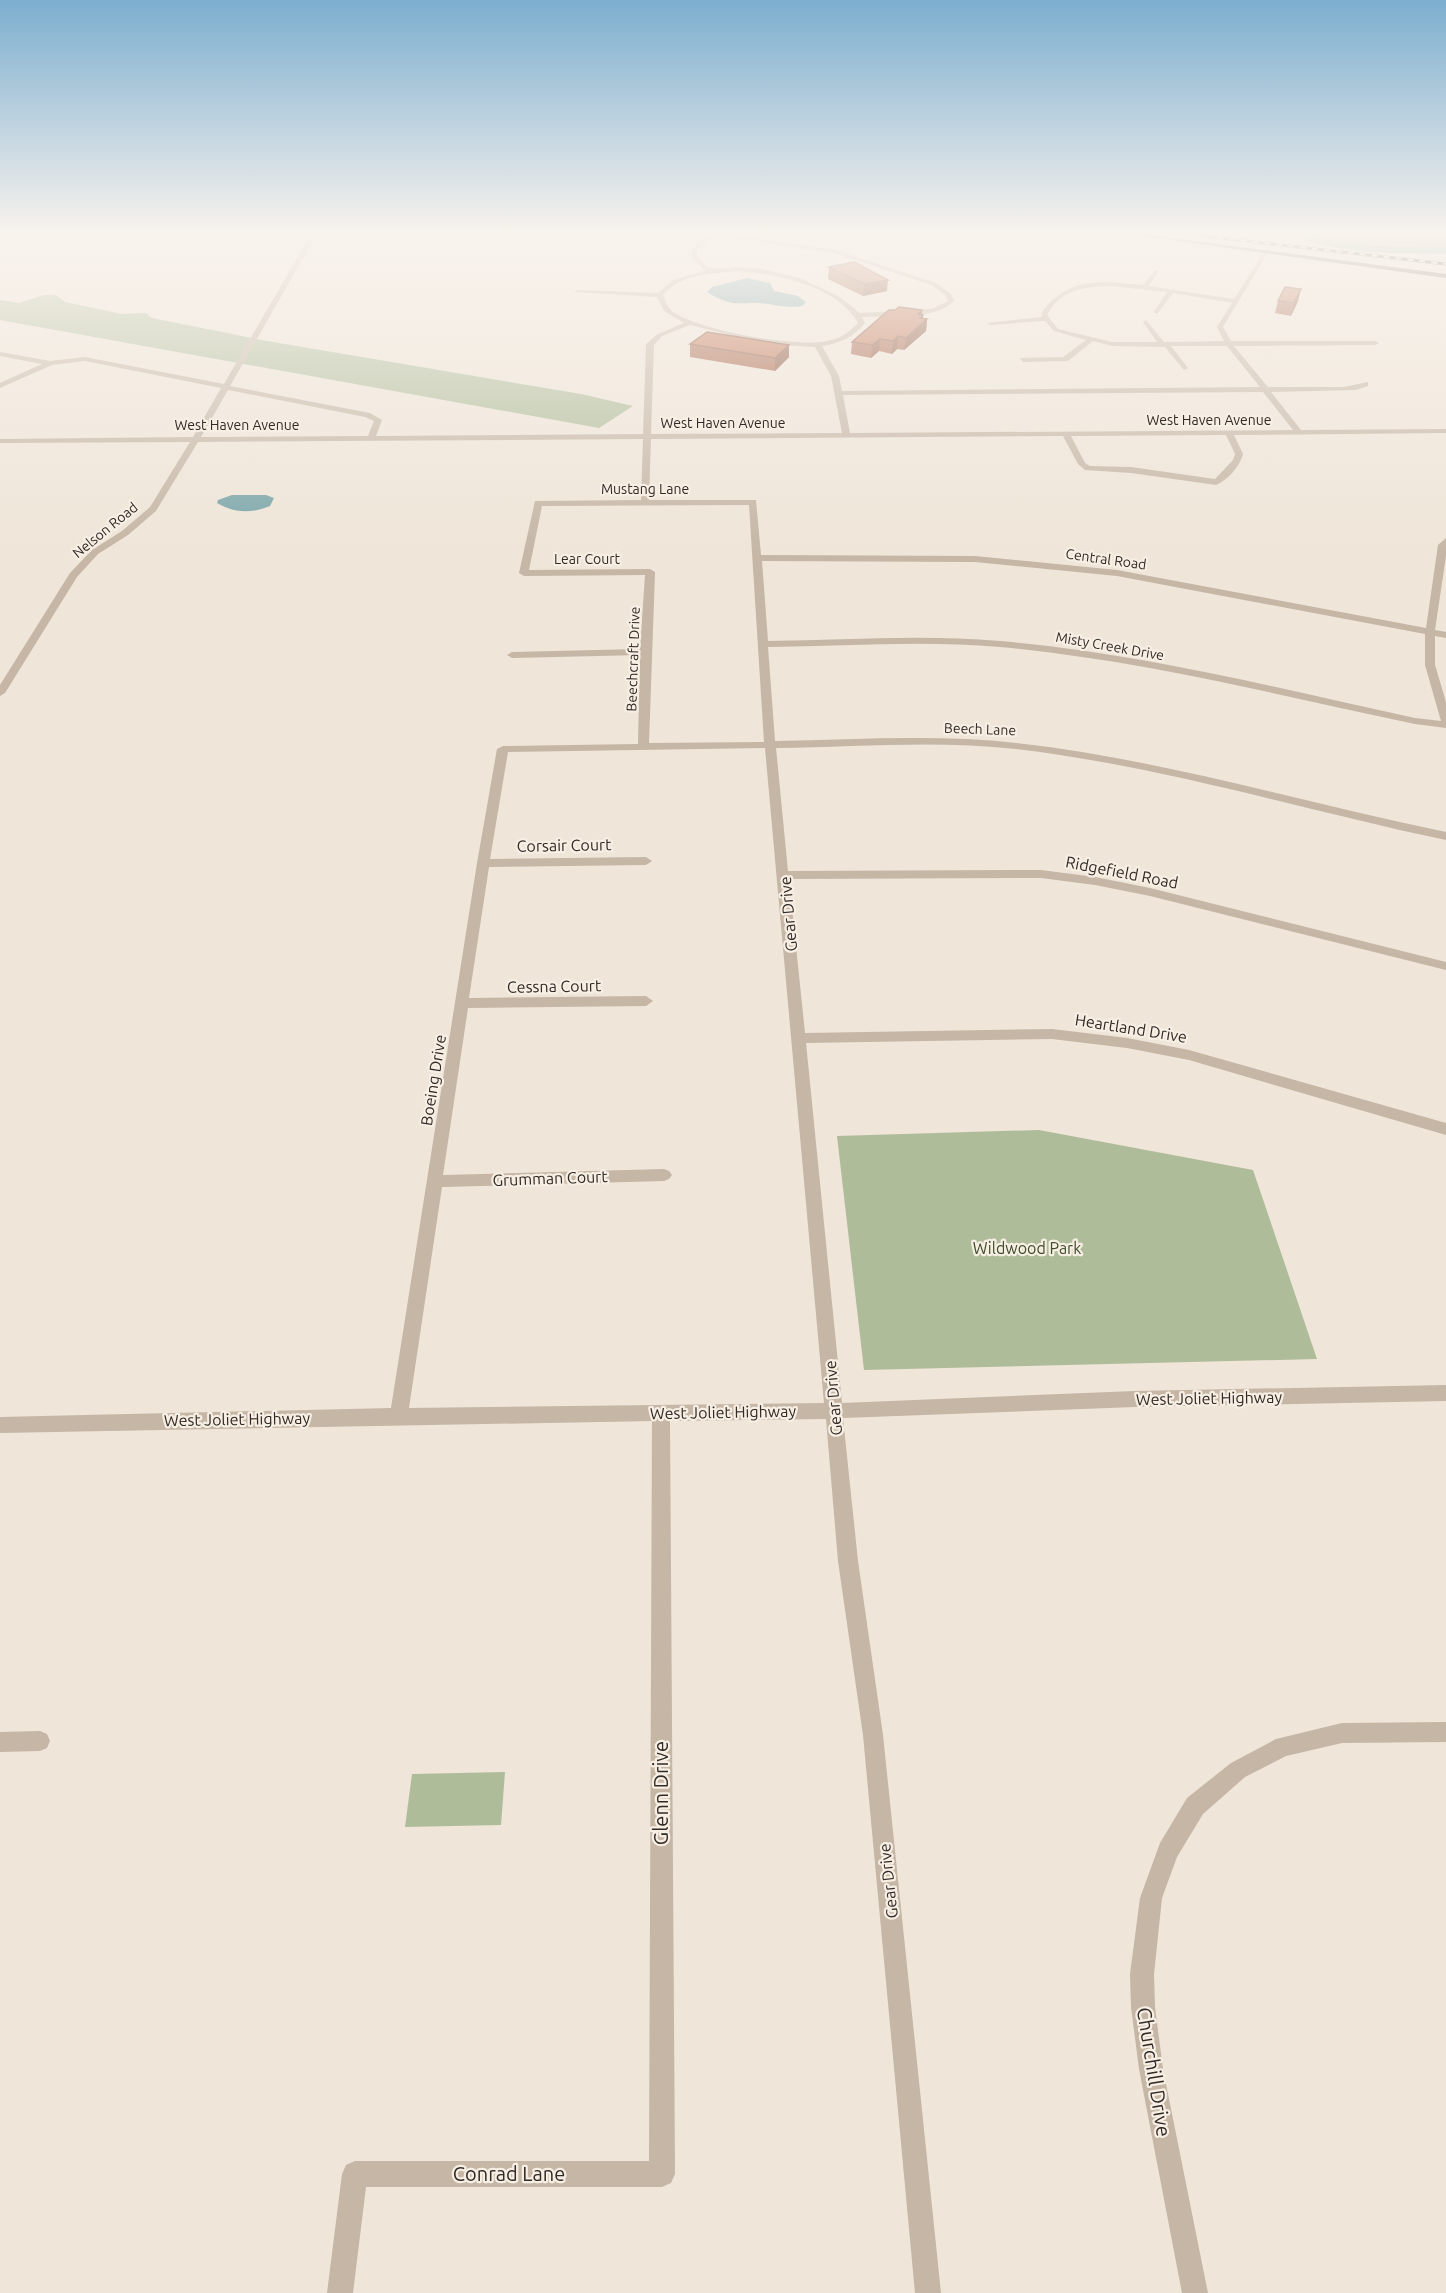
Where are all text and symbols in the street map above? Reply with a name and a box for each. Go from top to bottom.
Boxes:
street label: West Haven Avenue [1146,412,1272,428]
street label: West Haven Avenue [660,415,786,431]
street label: West Haven Avenue [174,417,300,433]
street label: Mustang Lane [601,481,689,497]
street label: Nelson Road [69,499,141,561]
street label: Central Road [1065,545,1147,573]
street label: Lear Court [554,551,621,567]
street label: Beechcraft Drive [623,606,643,712]
street label: Misty Creek Drive [1055,629,1165,663]
street label: Beech Lane [944,720,1016,738]
street label: Corsair Court [517,835,612,855]
street label: Ridgefield Road [1064,852,1180,892]
street label: Gear Drive [776,876,800,952]
street label: Cessna Court [507,976,602,996]
street label: Heartland Drive [1074,1010,1188,1046]
street label: Boeing Drive [417,1033,449,1127]
street label: Grumman Court [492,1167,609,1189]
park label: Wildwood Park [973,1239,1081,1257]
street label: Gear Drive [821,1360,845,1436]
street label: West Joliet Highway [1136,1388,1282,1408]
street label: West Joliet Highway [650,1402,796,1422]
street label: West Joliet Highway [164,1409,310,1429]
street label: Glenn Drive [649,1741,672,1845]
street label: Gear Drive [875,1843,901,1919]
street label: Churchill Drive [1133,2006,1176,2138]
street label: Conrad Lane [453,2162,565,2185]

